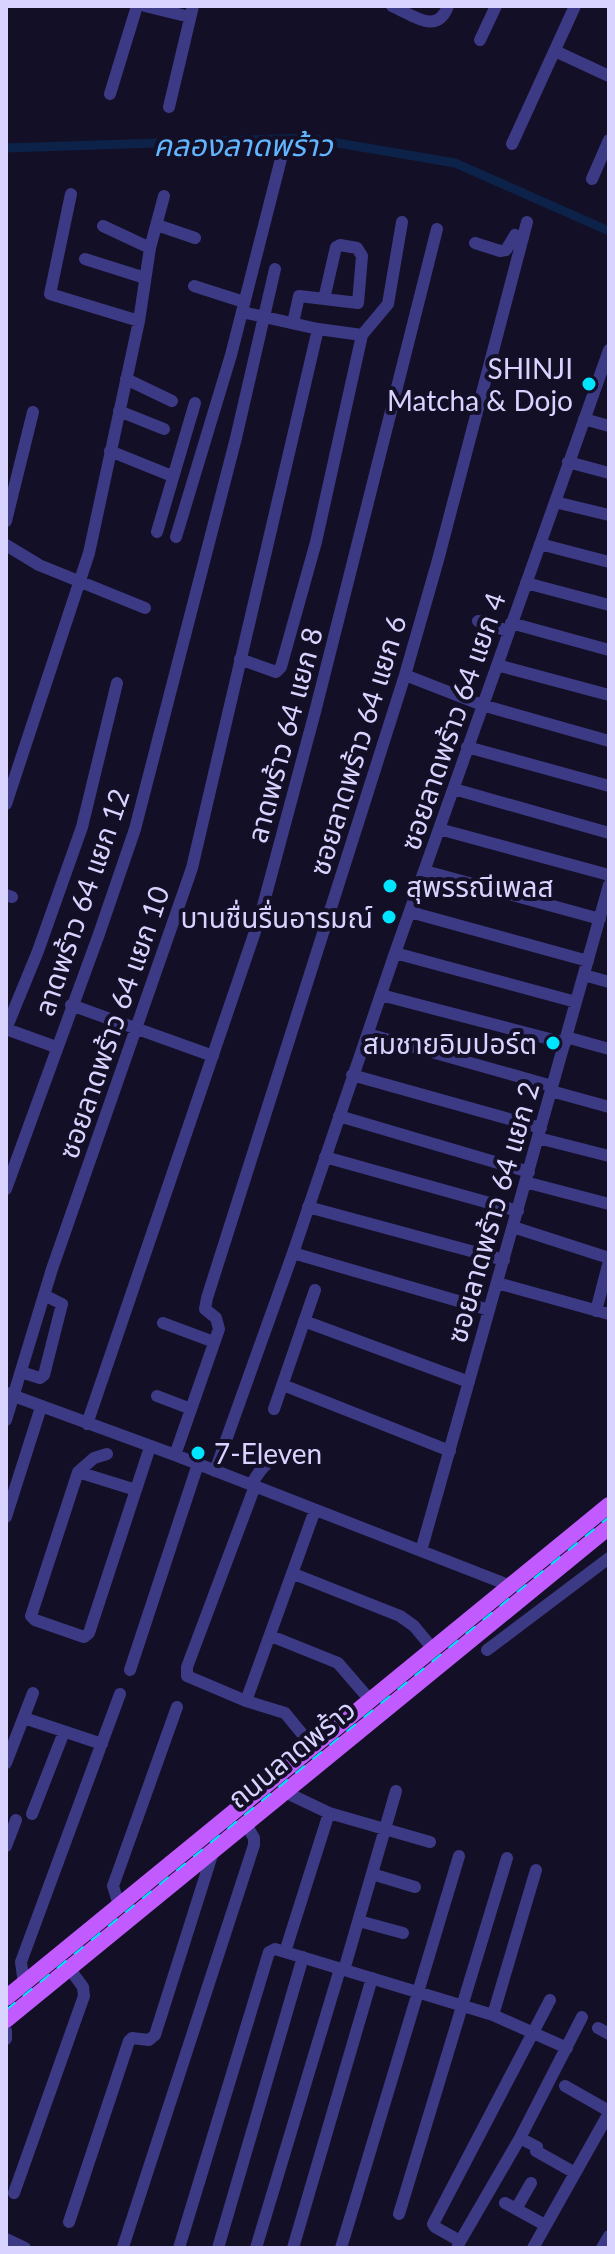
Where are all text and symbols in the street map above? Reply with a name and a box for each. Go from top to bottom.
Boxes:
water label: คลองลาดพร้าว [153,126,334,162]
place label: SHINJI Matcha & Dojo [387,351,573,417]
marker: SHINJI Matcha & Dojo [580,375,598,393]
street label: ซอยลาดพร้าว 64 แยก 4 [392,588,512,854]
street label: ซอยลาดพร้าว 64 แยก 6 [301,611,413,879]
street label: ลาดพร้าว 64 แยก 8 [239,624,329,846]
street label: ลาดพร้าว 64 แยก 12 [26,784,136,1020]
place label: สุพรรณีเพลส [406,869,553,904]
marker: สุพรรณีเพลส [381,877,399,895]
street label: ซอยลาดพร้าว 64 แยก 10 [50,881,176,1163]
place label: บานชื่นรื่นอารมณ์ [180,899,373,934]
marker: บานชื่นรื่นอารมณ์ [380,908,398,926]
place label: สมชายอิมปอร์ต [363,1026,537,1060]
marker: สมชายอิมปอร์ต [544,1034,562,1052]
street label: ซอยลาดพร้าว 64 แยก 2 [438,1078,546,1346]
place label: 7-Eleven [214,1436,322,1470]
marker: 7-Eleven [189,1444,207,1462]
street label: ถนนลาดพร้าว [220,1691,362,1815]

